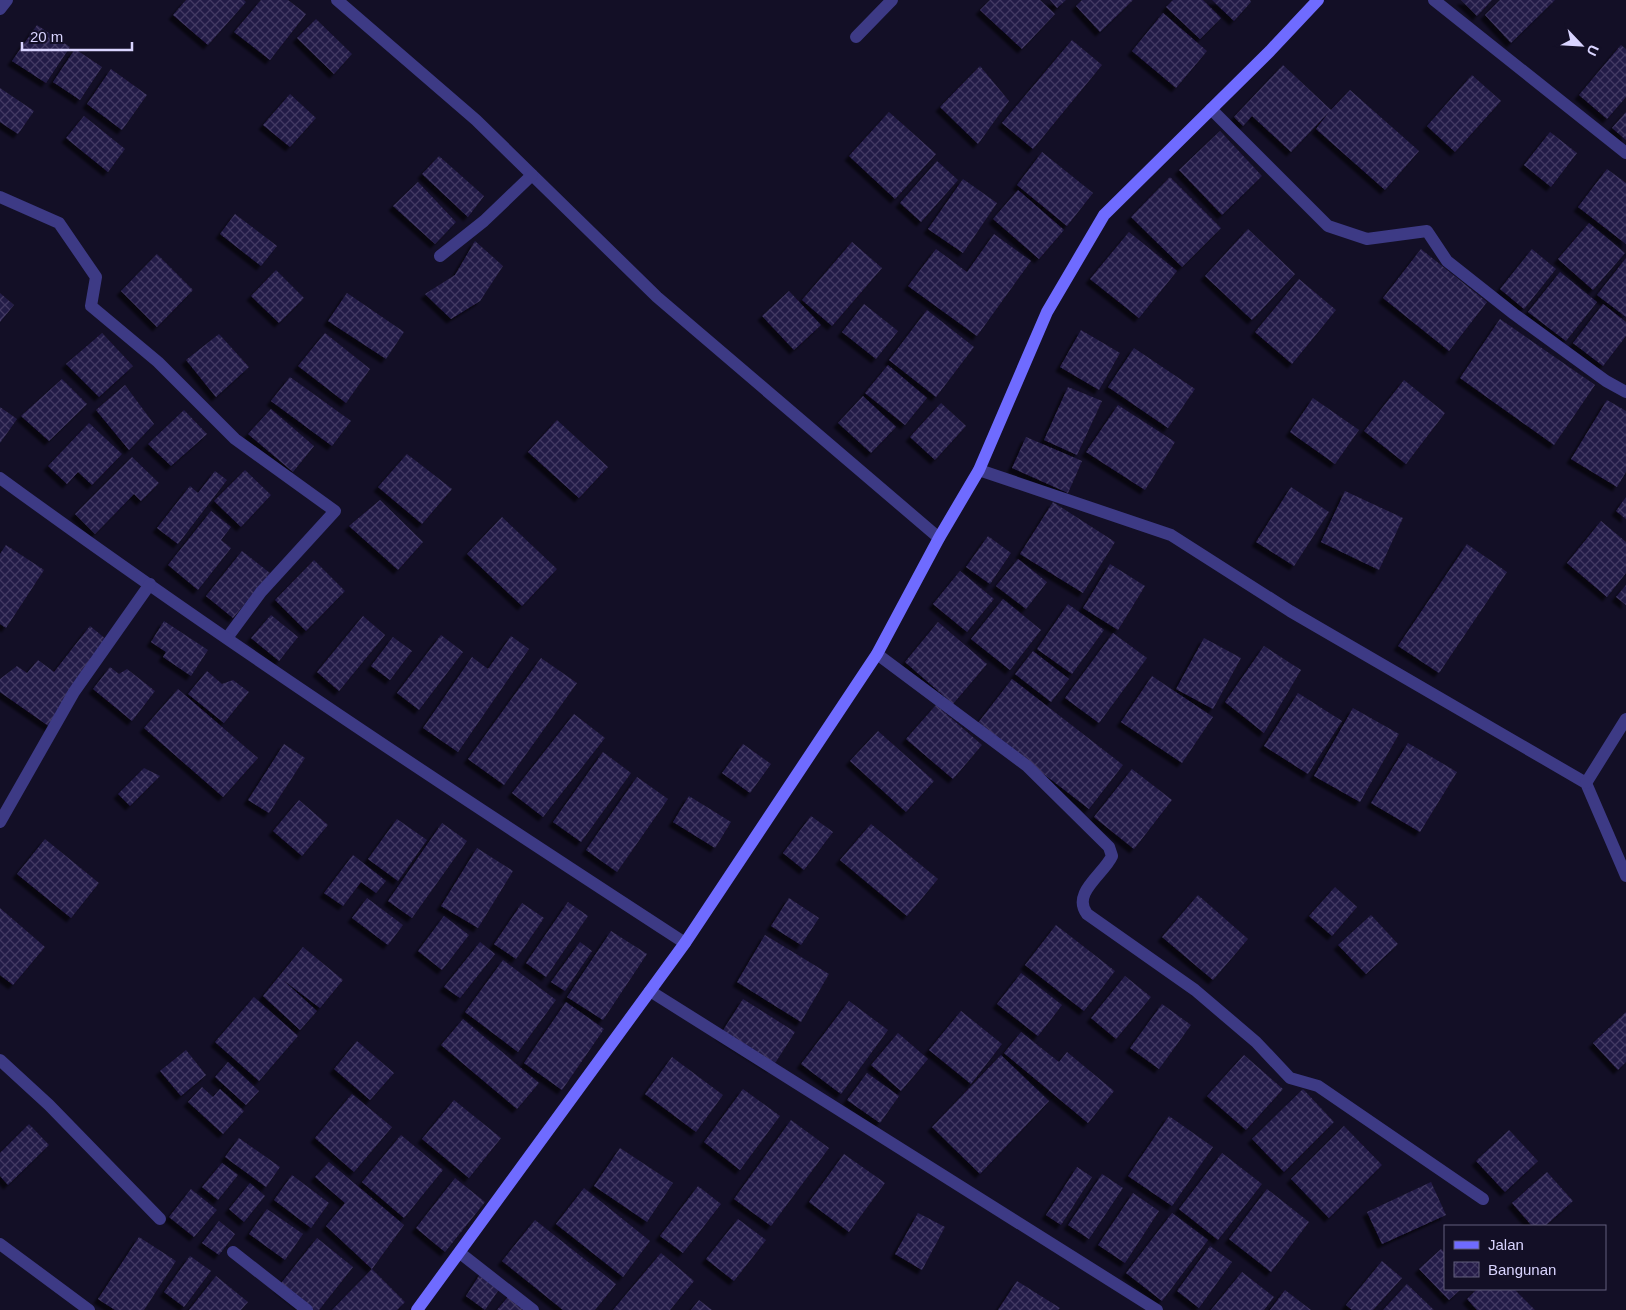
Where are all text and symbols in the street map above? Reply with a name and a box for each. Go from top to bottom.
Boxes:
scale bar [22,20,132,52]
north arrow [1556,20,1606,70]
text: 20 m [30,28,63,45]
text: U [1583,43,1602,58]
legend [1444,1225,1606,1290]
text: Jalan [1488,1236,1524,1253]
text: Bangunan [1488,1261,1556,1278]

